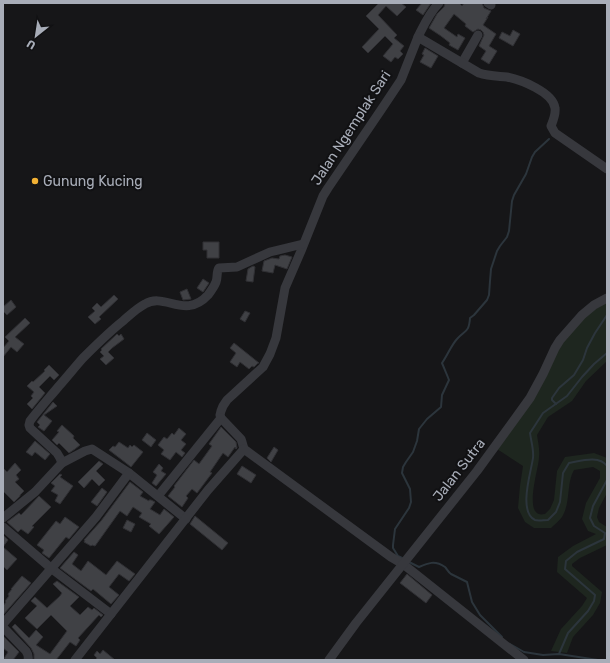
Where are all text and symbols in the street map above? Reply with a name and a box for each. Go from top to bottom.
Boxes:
north arrow [16,16,56,56]
text: U [25,37,38,52]
street label: Jalan Ngemplak Sari [308,68,394,188]
place label: Gunung Kucing [43,173,143,190]
marker: Gunung Kucing [30,176,40,186]
street label: Jalan Sutra [429,435,489,505]

